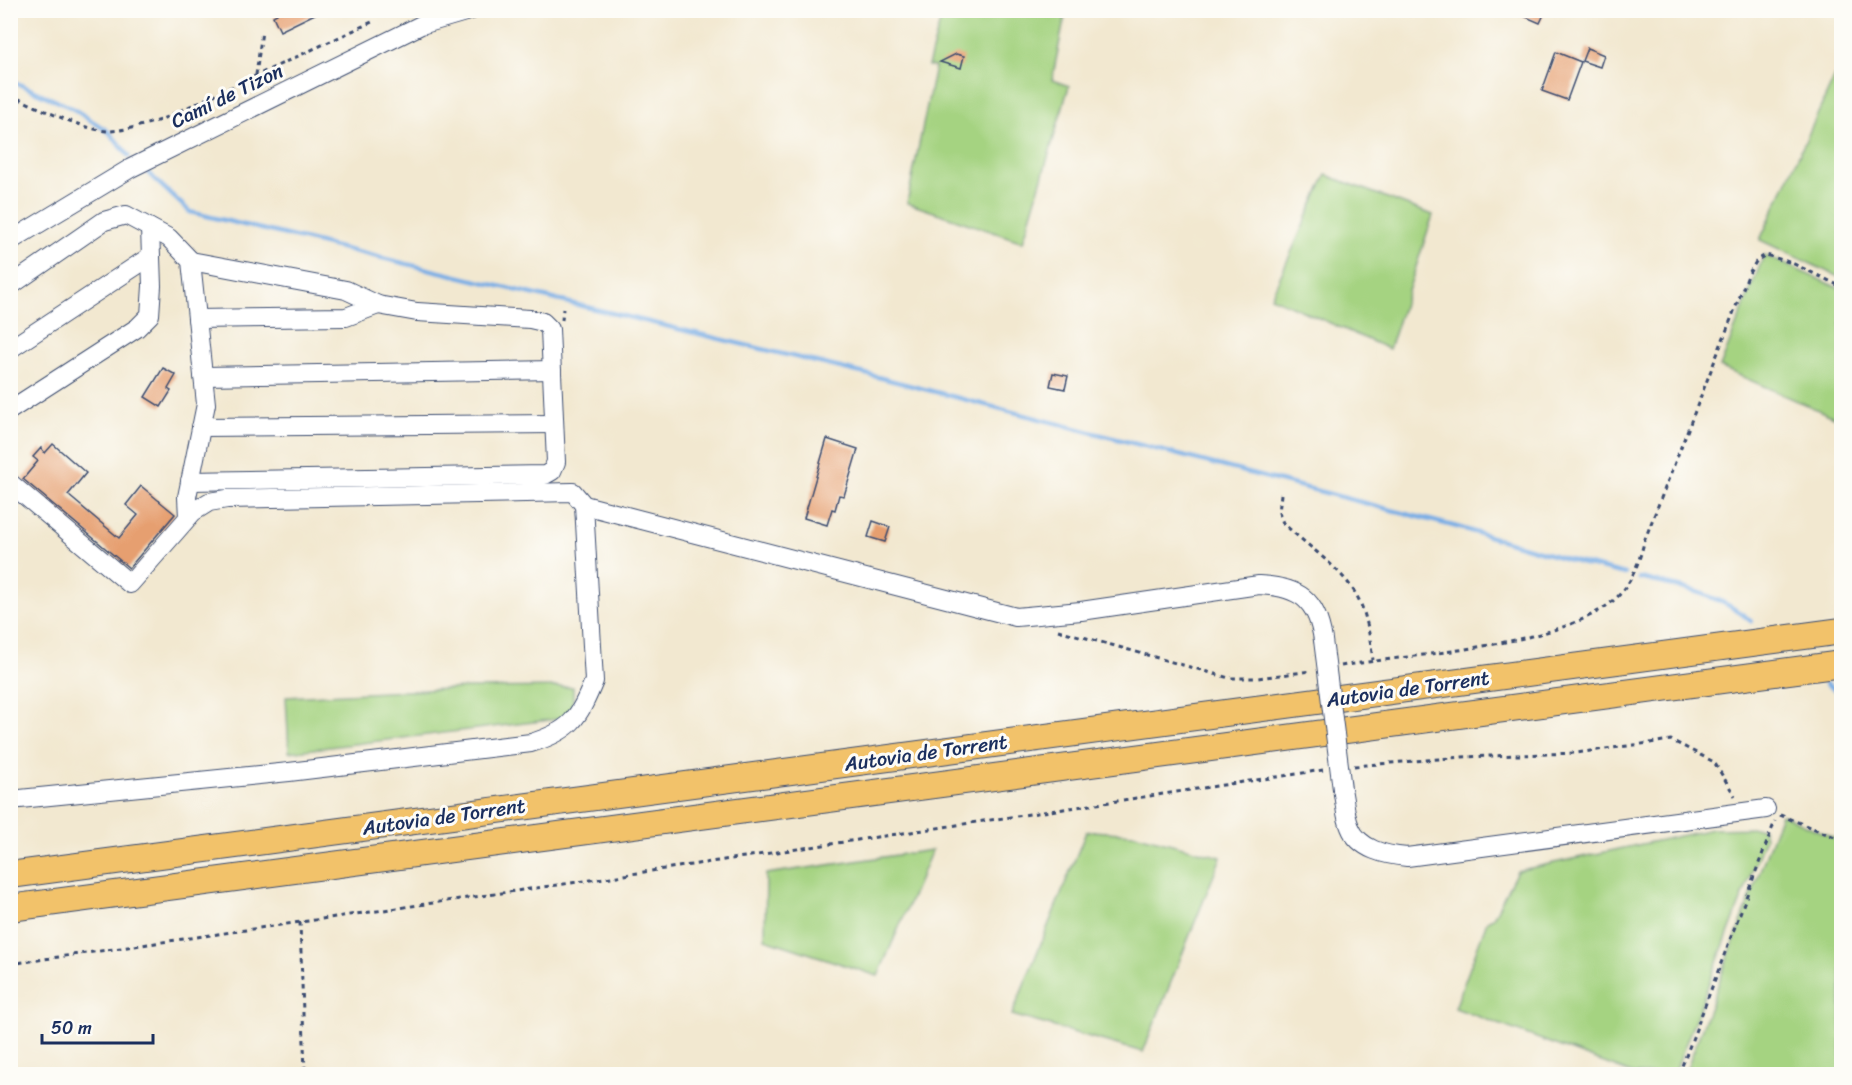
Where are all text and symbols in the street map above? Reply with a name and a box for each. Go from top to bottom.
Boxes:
street label: Camí de Tizon [165,54,290,138]
street label: Autovia de Torrent [1323,660,1492,718]
street label: Autovia de Torrent [841,724,1010,782]
street label: Autovia de Torrent [359,788,528,846]
scale bar [42,1007,153,1045]
text: 50 m [51,1012,92,1044]

